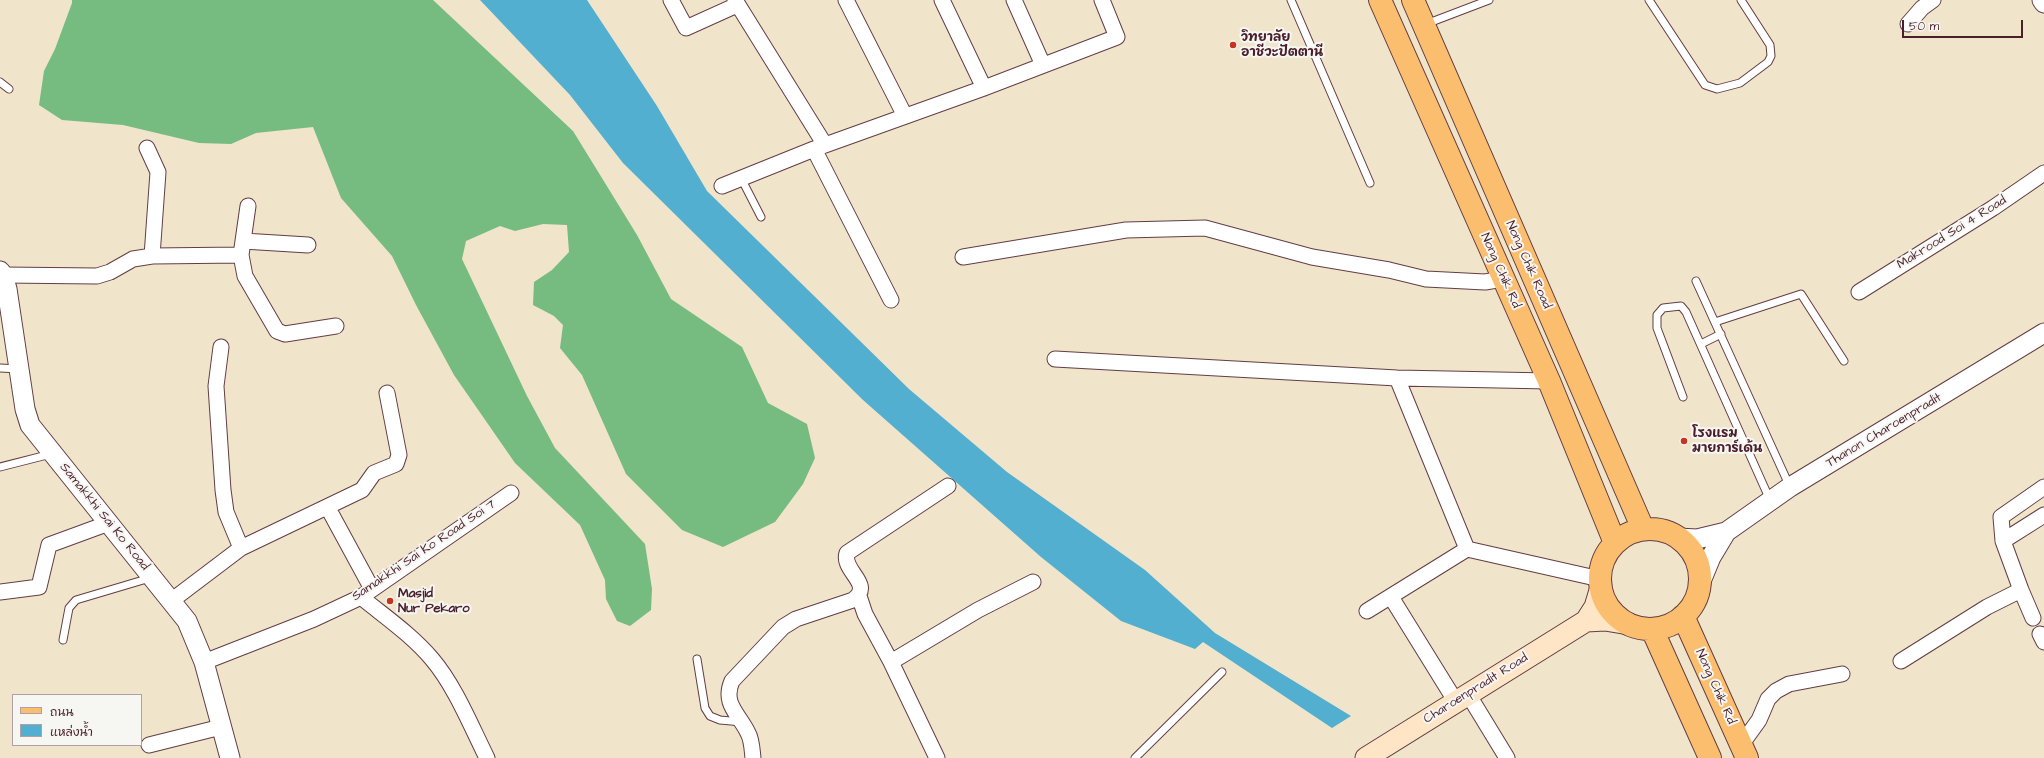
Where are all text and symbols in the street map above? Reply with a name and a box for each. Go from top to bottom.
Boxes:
scale bar [1904,12,2025,38]
text: 50 m [1909,18,1939,35]
place label: วิทยาลัย อาชีวะปัตตานี [1241,30,1323,61]
marker: วิทยาลัย อาชีวะปัตตานี [1228,40,1238,50]
street label: Makrood Soi 4 Road [1895,193,2009,273]
street label: Nong Chik Road [1502,219,1554,311]
street label: Nong Chik Rd [1476,231,1524,311]
street label: Thanon Charoenpradit [1823,390,1945,472]
place label: โรงแรม มายการ์เด้น [1692,426,1762,457]
marker: โรงแรม มายการ์เด้น [1679,436,1689,446]
street label: Samakkhi Sai Ko Road [56,460,152,574]
street label: Samakkhi Sai Ko Road Soi 7 [349,497,499,605]
place label: Masjid Nur Pekaro [398,586,470,617]
marker: Masjid Nur Pekaro [385,596,395,606]
street label: Nong Chik Rd [1691,647,1739,727]
street label: Charoenpradit Road [1421,651,1531,727]
legend [12,694,142,746]
text: ถนน [50,704,74,721]
text: แหล่งน้ำ [50,724,93,741]

